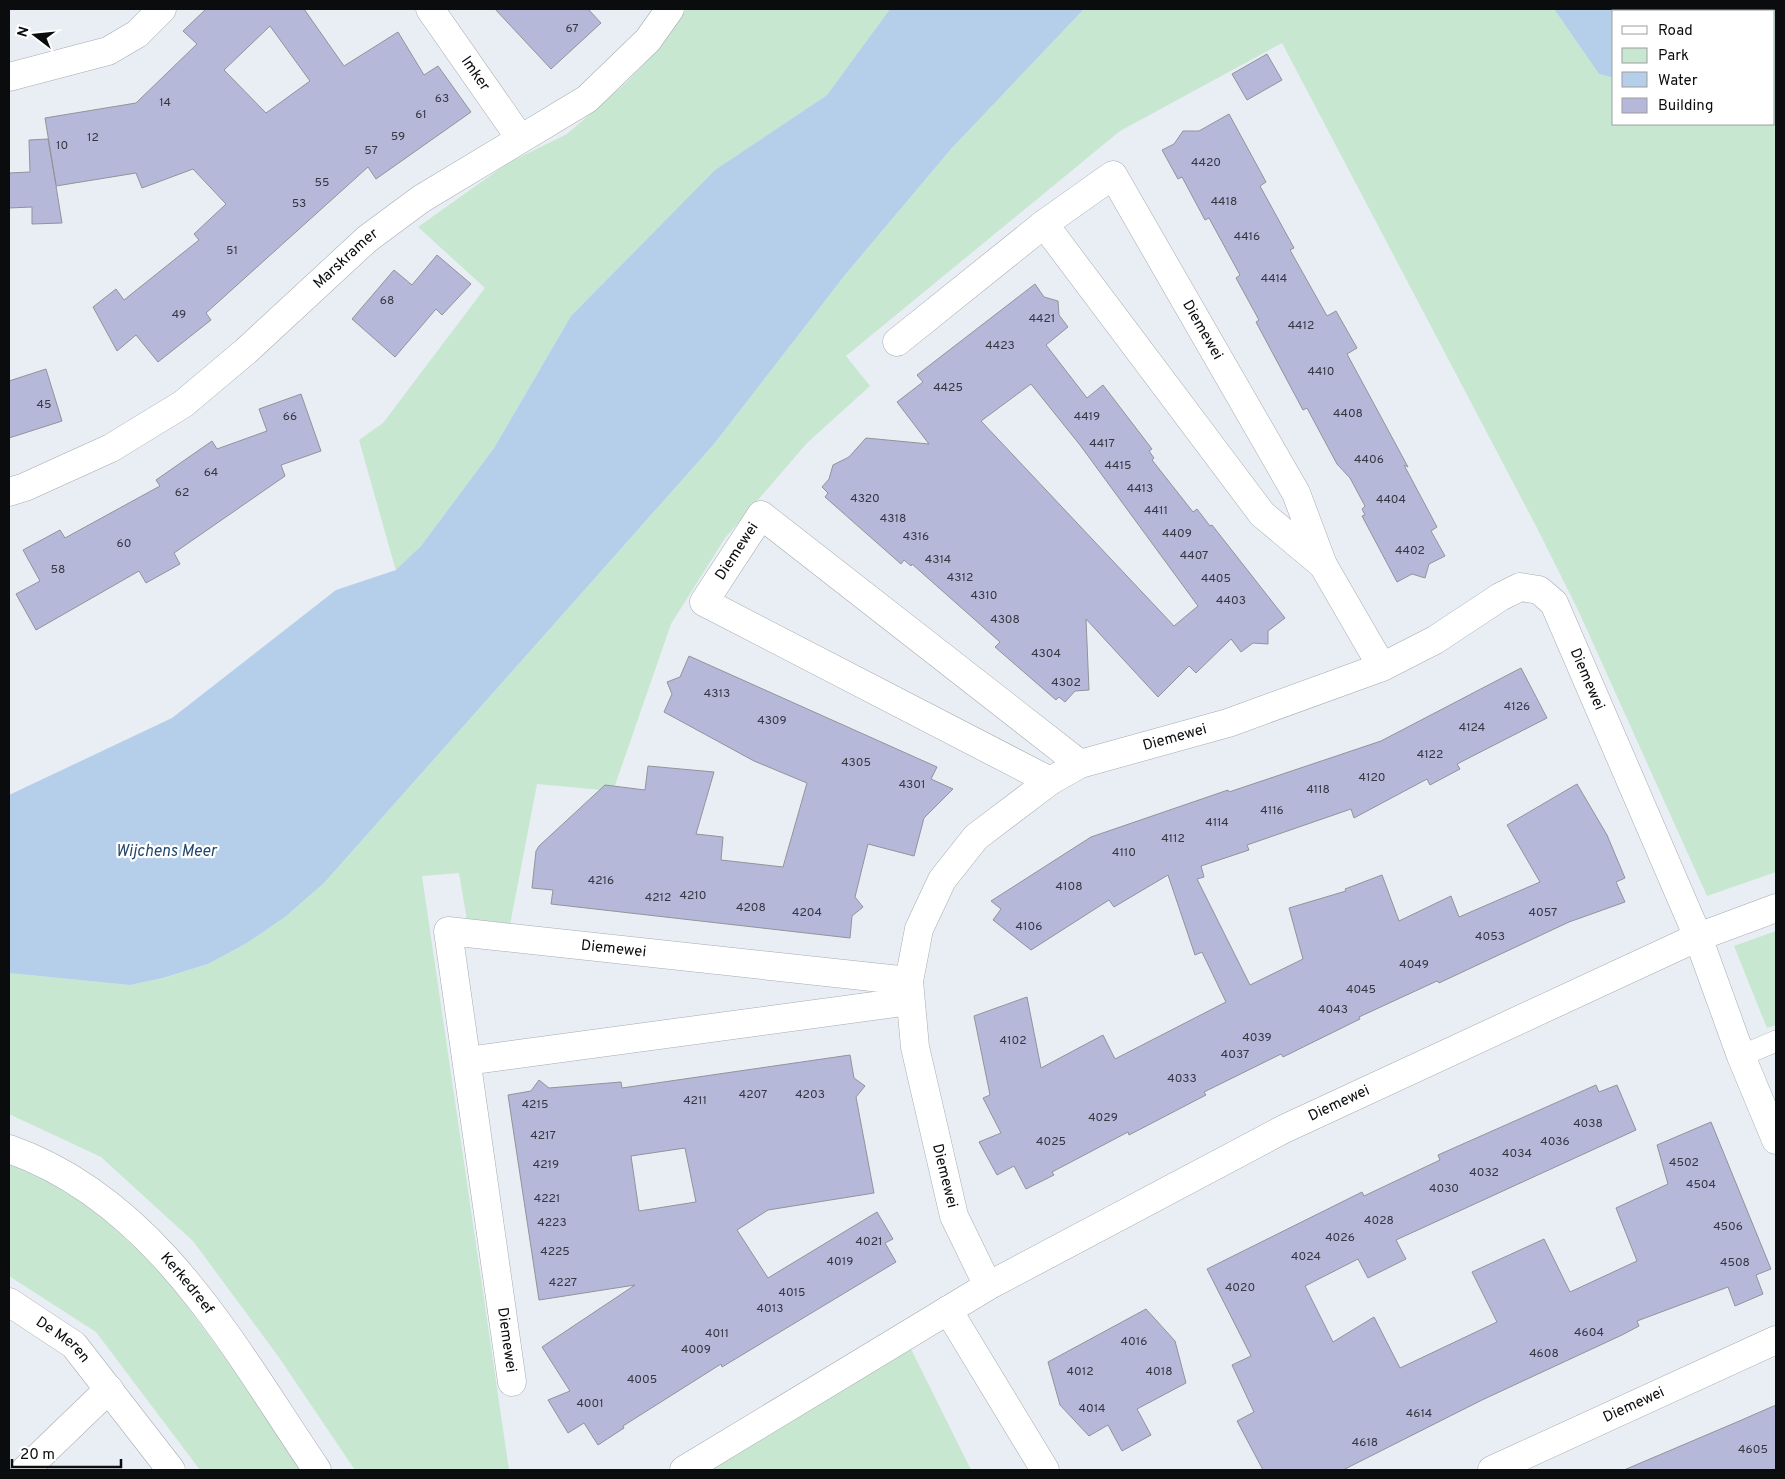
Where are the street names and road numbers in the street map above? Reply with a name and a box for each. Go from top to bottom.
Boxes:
street label: Imker [456,53,494,95]
street label: Marskramer [310,224,382,293]
street label: Diemewei [1178,297,1227,363]
street label: Diemewei [711,519,763,584]
street label: Diemewei [1565,645,1609,713]
street label: Diemewei [1141,720,1209,756]
street label: Diemewei [580,936,647,962]
street label: Diemewei [1305,1081,1373,1126]
street label: Diemewei [927,1142,961,1210]
street label: Kerkedreef [156,1249,218,1318]
street label: Diemewei [492,1306,520,1374]
street label: De Meren [32,1313,94,1367]
street label: Diemewei [1600,1383,1668,1427]

